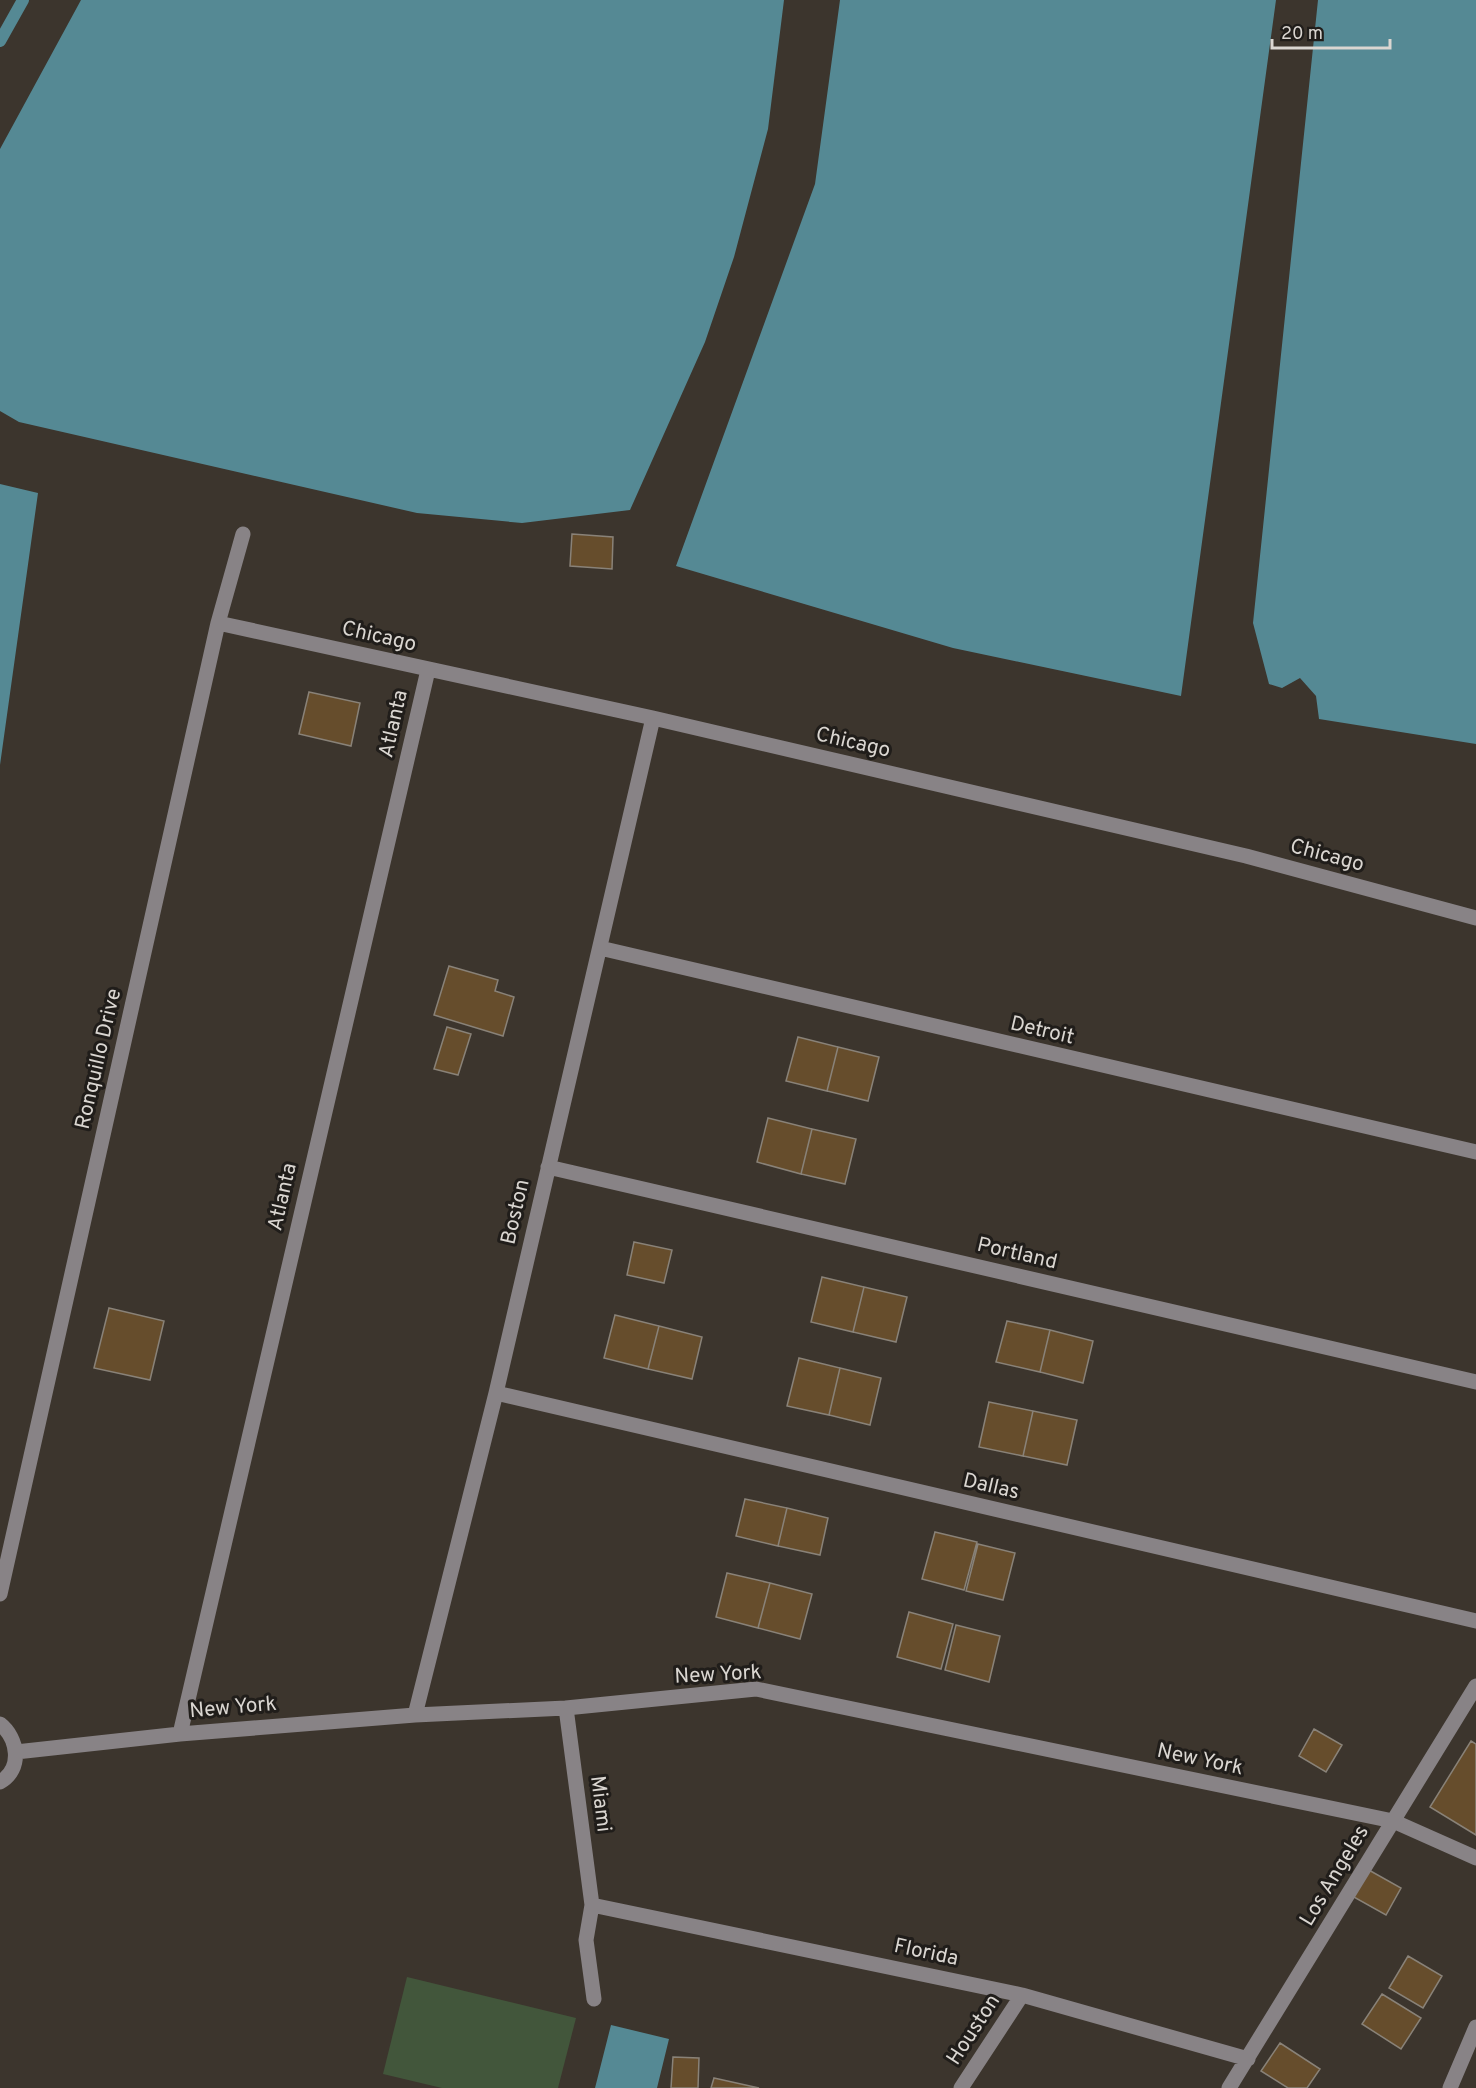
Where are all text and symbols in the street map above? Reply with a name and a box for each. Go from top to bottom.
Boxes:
scale bar [1272,12,1390,50]
text: 20 m [1281,23,1323,46]
street label: Chicago [339,615,419,659]
street label: Atlanta [373,688,415,760]
street label: Chicago [813,721,893,765]
street label: Chicago [1287,833,1367,879]
street label: Ronquillo Drive [70,986,128,1132]
street label: Detroit [1007,1011,1077,1051]
street label: Atlanta [262,1161,304,1233]
street label: Boston [495,1177,537,1247]
street label: Portland [974,1232,1060,1276]
street label: Dallas [960,1467,1022,1507]
street label: New York [674,1659,762,1691]
street label: New York [188,1691,278,1725]
street label: New York [1154,1738,1246,1782]
street label: Miami [583,1774,617,1834]
street label: Los Angeles [1294,1821,1376,1931]
street label: Florida [891,1933,961,1973]
street label: Houston [941,1989,1007,2071]

